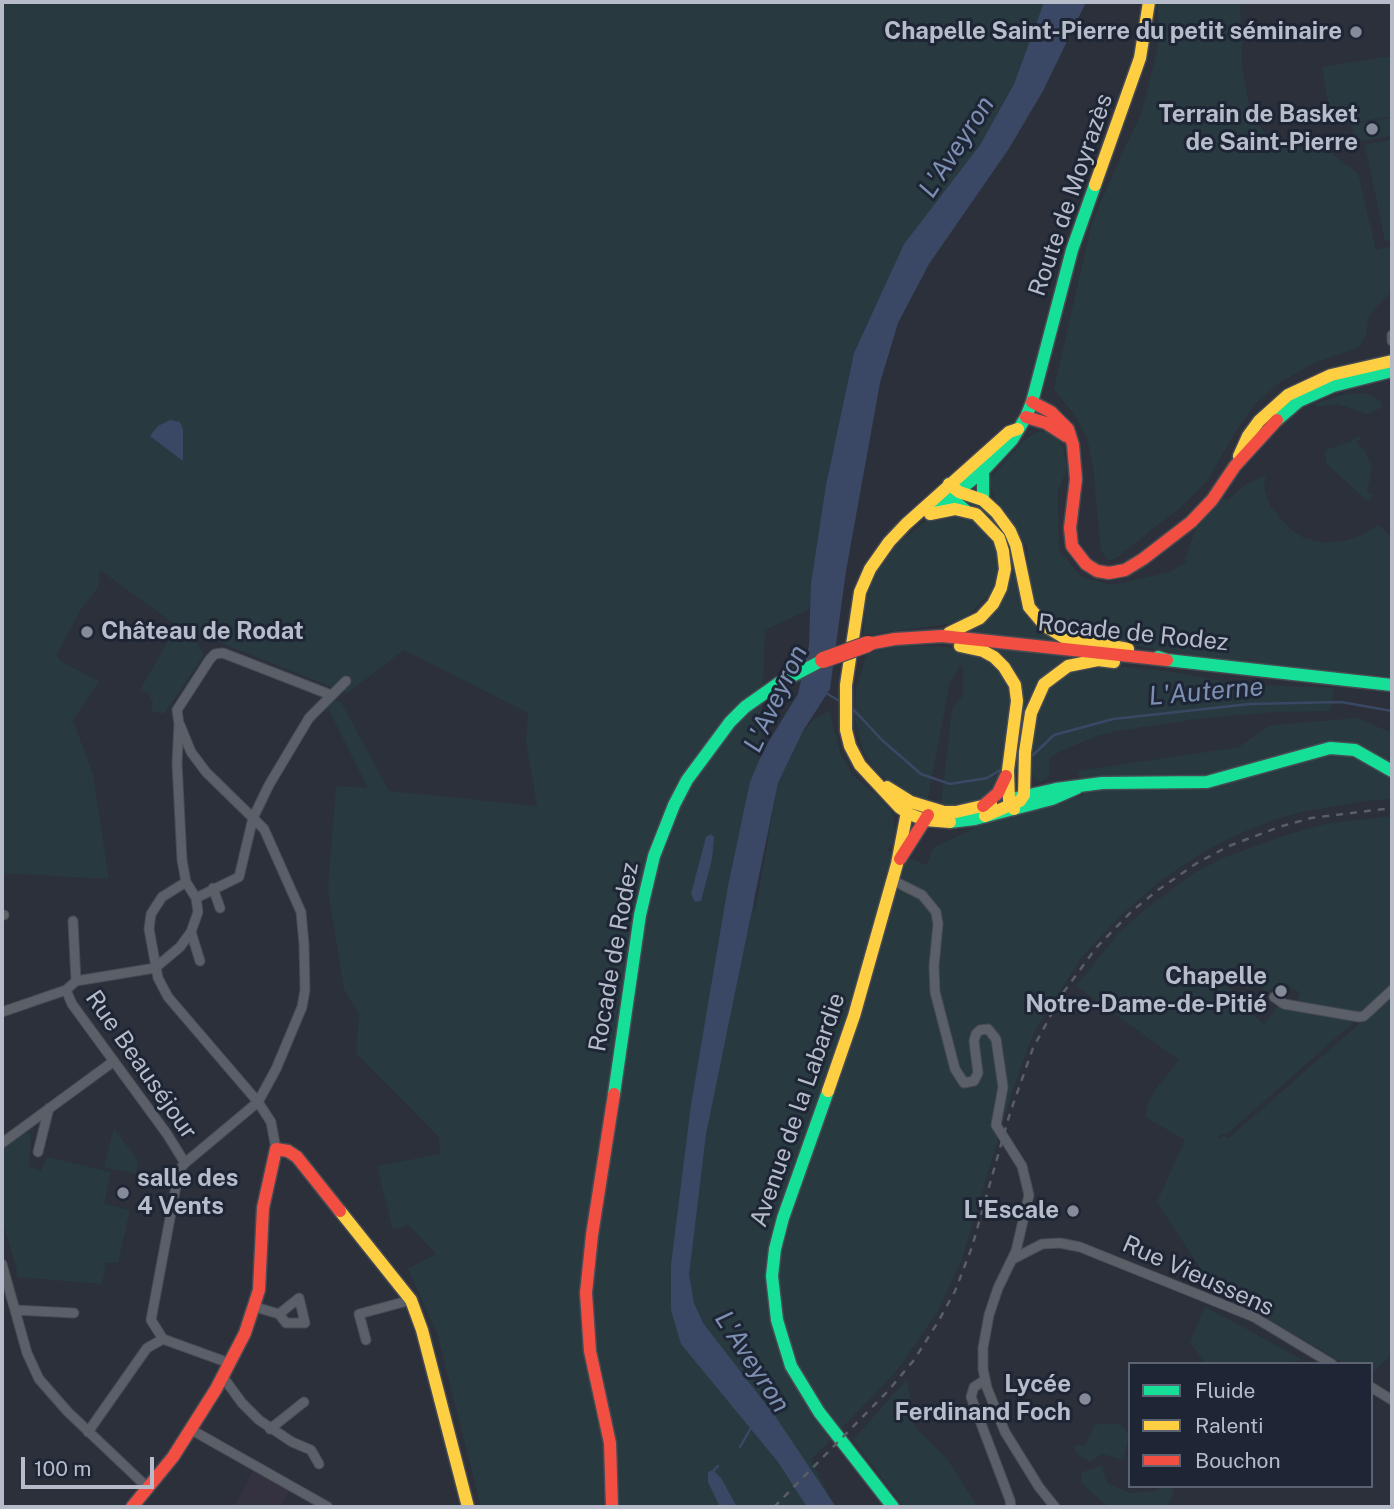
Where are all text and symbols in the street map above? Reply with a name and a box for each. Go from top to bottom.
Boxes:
place label: Chapelle Saint-Pierre du petit séminaire [884,18,1342,46]
marker: Chapelle Saint-Pierre du petit séminaire [1348,24,1364,40]
water label: L'Aveyron [913,90,1001,204]
street label: Route de Moyrazès [1023,90,1119,300]
place label: Terrain de Basket de Saint-Pierre [1159,101,1358,157]
marker: Terrain de Basket de Saint-Pierre [1364,121,1380,137]
street label: Rocade de Rodez [1036,609,1230,657]
place label: Château de Rodat [101,618,304,646]
marker: Château de Rodat [79,624,95,640]
water label: L'Aveyron [738,640,814,758]
water label: L'Auterne [1147,671,1265,713]
street label: Rocade de Rodez [583,860,645,1054]
place label: Chapelle Notre-Dame-de-Pitié [1025,963,1267,1019]
marker: Chapelle Notre-Dame-de-Pitié [1273,983,1289,999]
street label: Rue Beauséjour [79,985,203,1145]
street label: Avenue de la Labardie [744,989,852,1231]
place label: salle des 4 Vents [137,1165,238,1221]
marker: salle des 4 Vents [115,1185,131,1201]
place label: L'Escale [963,1197,1059,1225]
marker: L'Escale [1065,1203,1081,1219]
street label: Rue Vieussens [1118,1230,1278,1322]
water label: L'Aveyron [708,1305,796,1419]
legend [1128,1362,1373,1488]
place label: Lycée Ferdinand Foch [895,1371,1071,1427]
text: Fluide [1195,1378,1255,1403]
marker: Lycée Ferdinand Foch [1077,1391,1093,1407]
text: Ralenti [1195,1413,1263,1438]
scale bar [24,1442,158,1486]
text: Bouchon [1195,1448,1281,1473]
text: 100 m [34,1456,91,1481]

